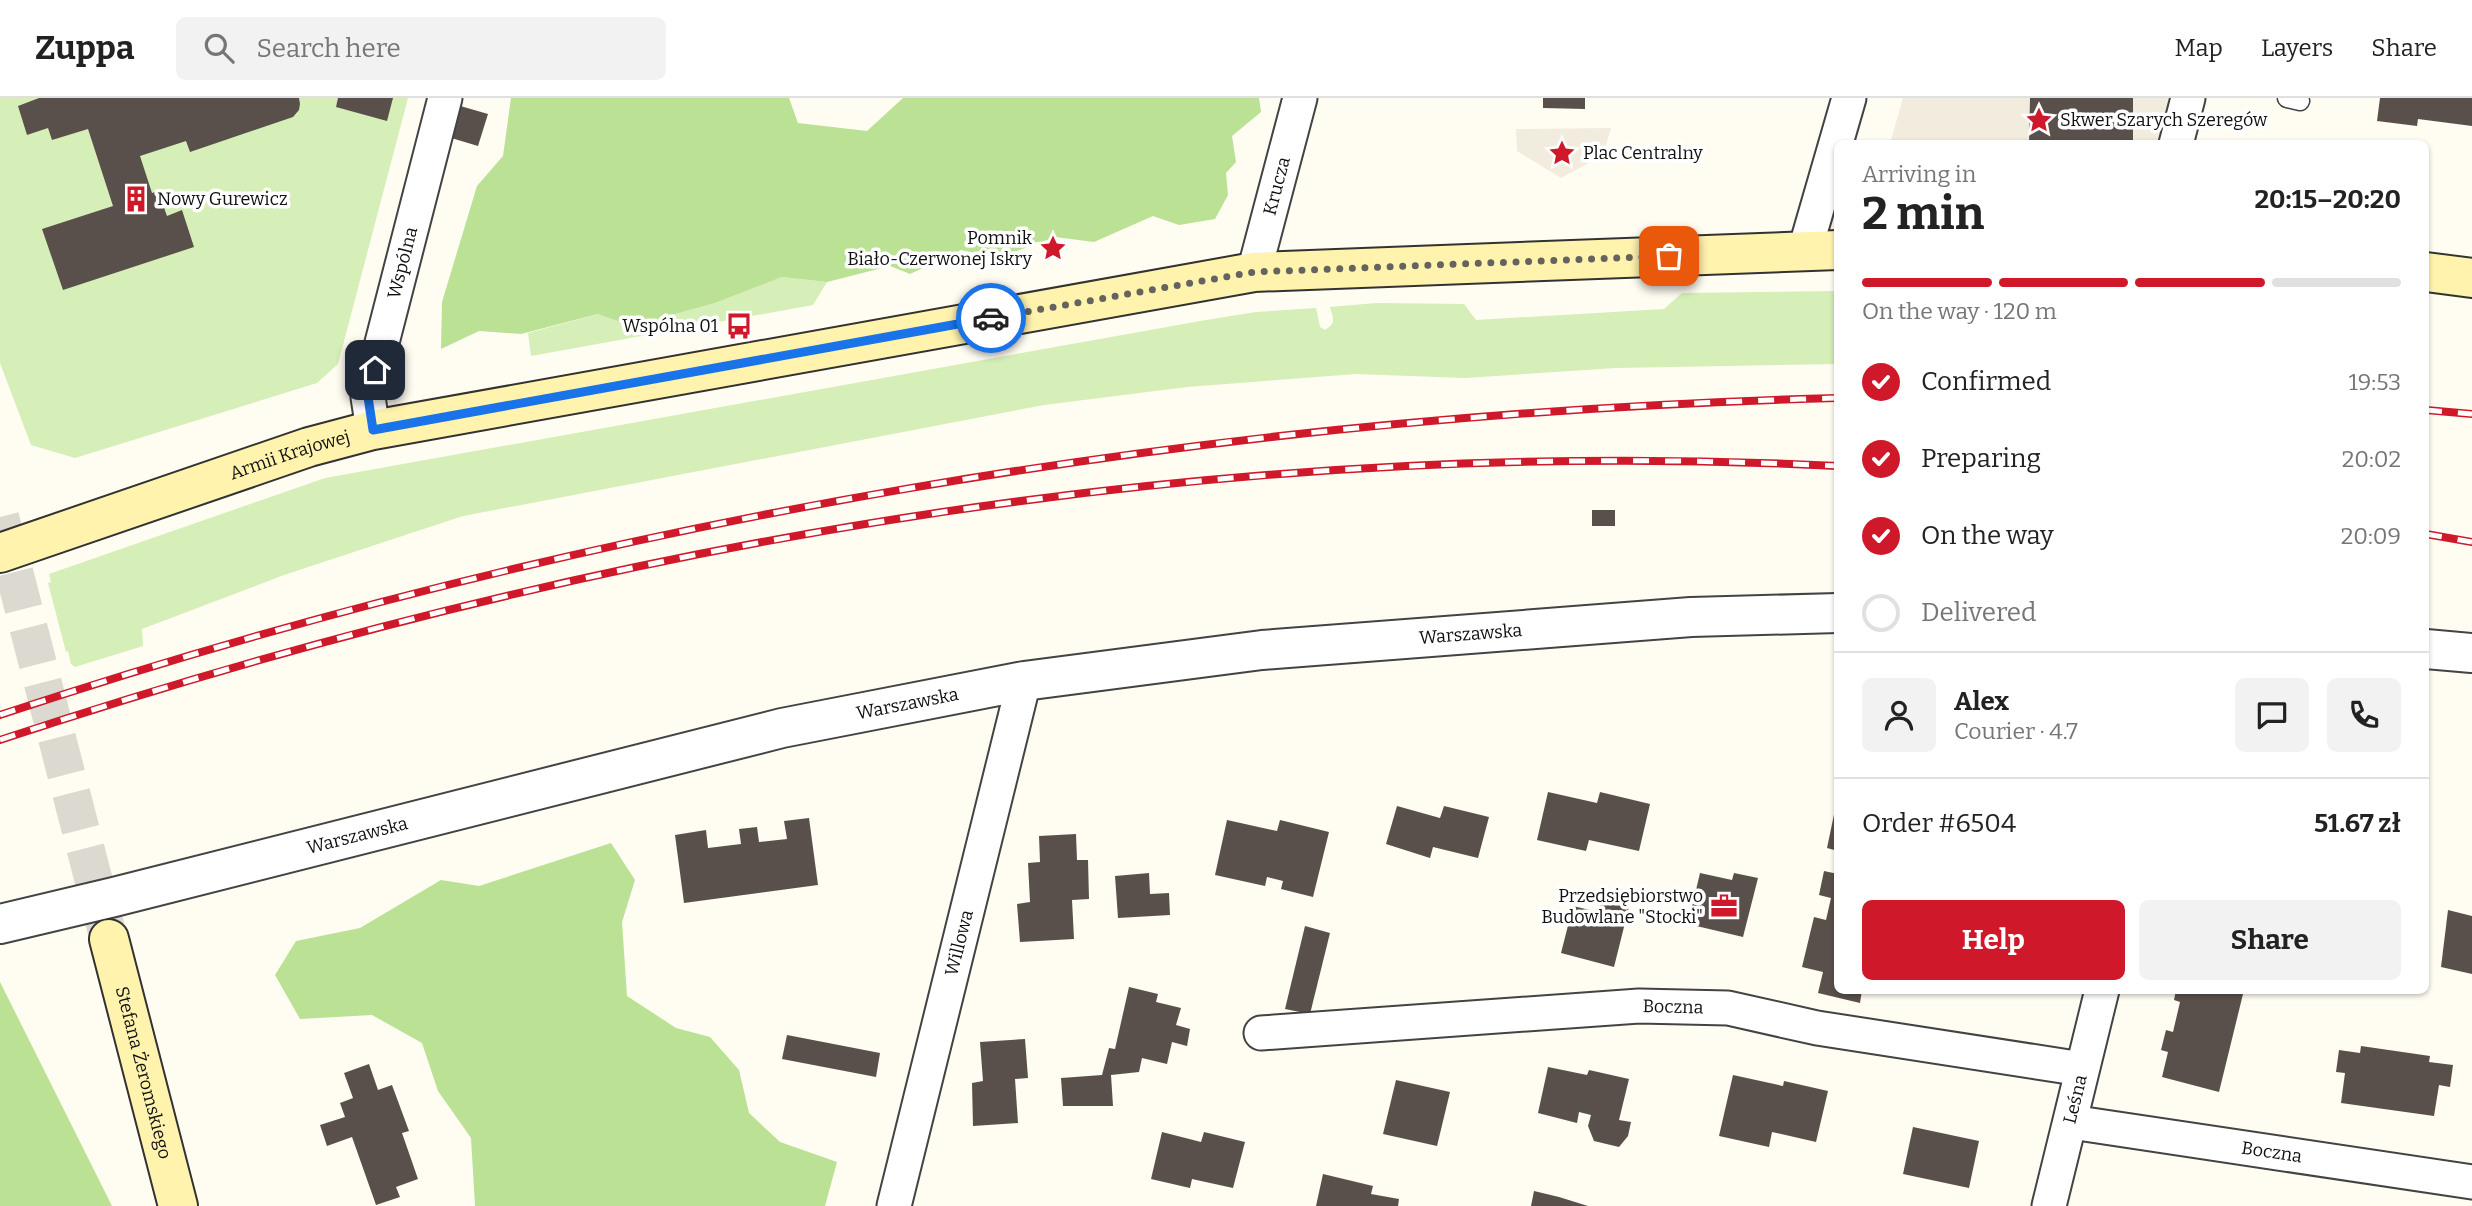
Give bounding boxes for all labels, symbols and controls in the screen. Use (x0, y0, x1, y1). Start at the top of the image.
search box (176, 17, 666, 80)
text: Zuppa (35, 28, 134, 68)
icon: search (200, 29, 238, 67)
text: Search here (256, 33, 401, 64)
text: Map (2175, 34, 2223, 62)
text: Layers (2261, 34, 2333, 62)
text: Share (2371, 34, 2437, 62)
place icon: Skwer Szarych Szeregów (2024, 105, 2054, 135)
place label: Skwer Szarych Szeregów (2060, 109, 2268, 131)
place icon: Plac Centralny (1547, 138, 1577, 168)
place label: Plac Centralny (1583, 142, 1703, 164)
street label: Krucza (1259, 154, 1295, 217)
text: Arriving in (1862, 160, 1976, 188)
building icon: Nowy Gurewicz (121, 184, 151, 214)
text: 20:15–20:20 (2254, 184, 2401, 215)
text: 2 min (1862, 186, 1984, 241)
place label: Nowy Gurewicz (157, 188, 288, 210)
street label: Wspólna (383, 224, 422, 301)
pin (1639, 226, 1699, 286)
place label: Pomnik Biało-Czerwonej Iskry (847, 227, 1033, 270)
place icon: Pomnik Biało-Czerwonej Iskry (1038, 233, 1068, 263)
icon: bag (1650, 237, 1688, 275)
courier (956, 283, 1026, 353)
text: On the way · 120 m (1862, 297, 2057, 325)
icon: car (972, 299, 1010, 337)
bus stop icon: Wspólna 01 (724, 311, 754, 341)
place label: Wspólna 01 (622, 315, 719, 337)
pin (345, 340, 405, 400)
icon: home (356, 351, 394, 389)
icon: check (1862, 363, 1900, 401)
text: Confirmed (1921, 366, 2051, 397)
text: 19:53 (2348, 368, 2401, 396)
street label: Armii Krajowej (227, 426, 352, 484)
icon: check (1862, 440, 1900, 478)
text: Preparing (1921, 443, 2041, 474)
text: 20:02 (2342, 445, 2401, 473)
icon: check (1862, 517, 1900, 555)
text: On the way (1921, 520, 2054, 551)
text: 20:09 (2341, 522, 2401, 550)
text: Delivered (1921, 597, 2036, 628)
street label: Warszawska (1418, 619, 1523, 649)
button: person (1862, 678, 1936, 752)
button: chat (2235, 678, 2309, 752)
button: phone (2327, 678, 2401, 752)
street label: Warszawska (855, 683, 960, 724)
text: Alex (1954, 686, 2009, 717)
text: Courier · 4.7 (1954, 717, 2078, 745)
text: Order #6504 (1862, 808, 2016, 839)
text: 51.67 zł (2314, 808, 2401, 839)
street label: Warszawska (304, 812, 410, 859)
place label: Przedsiębiorstwo Budowlane "Stocki" (1541, 885, 1703, 928)
office icon: Przedsiębiorstwo Budowlane "Stocki" (1709, 891, 1739, 921)
button: Help (1862, 900, 2125, 980)
button: Share (2139, 900, 2401, 980)
street label: Willowa (940, 908, 978, 978)
street label: Stefana Żeromskiego (111, 984, 176, 1161)
street label: Boczna (1642, 995, 1704, 1018)
street label: Leśna (2059, 1072, 2092, 1126)
street label: Boczna (2240, 1137, 2304, 1167)

